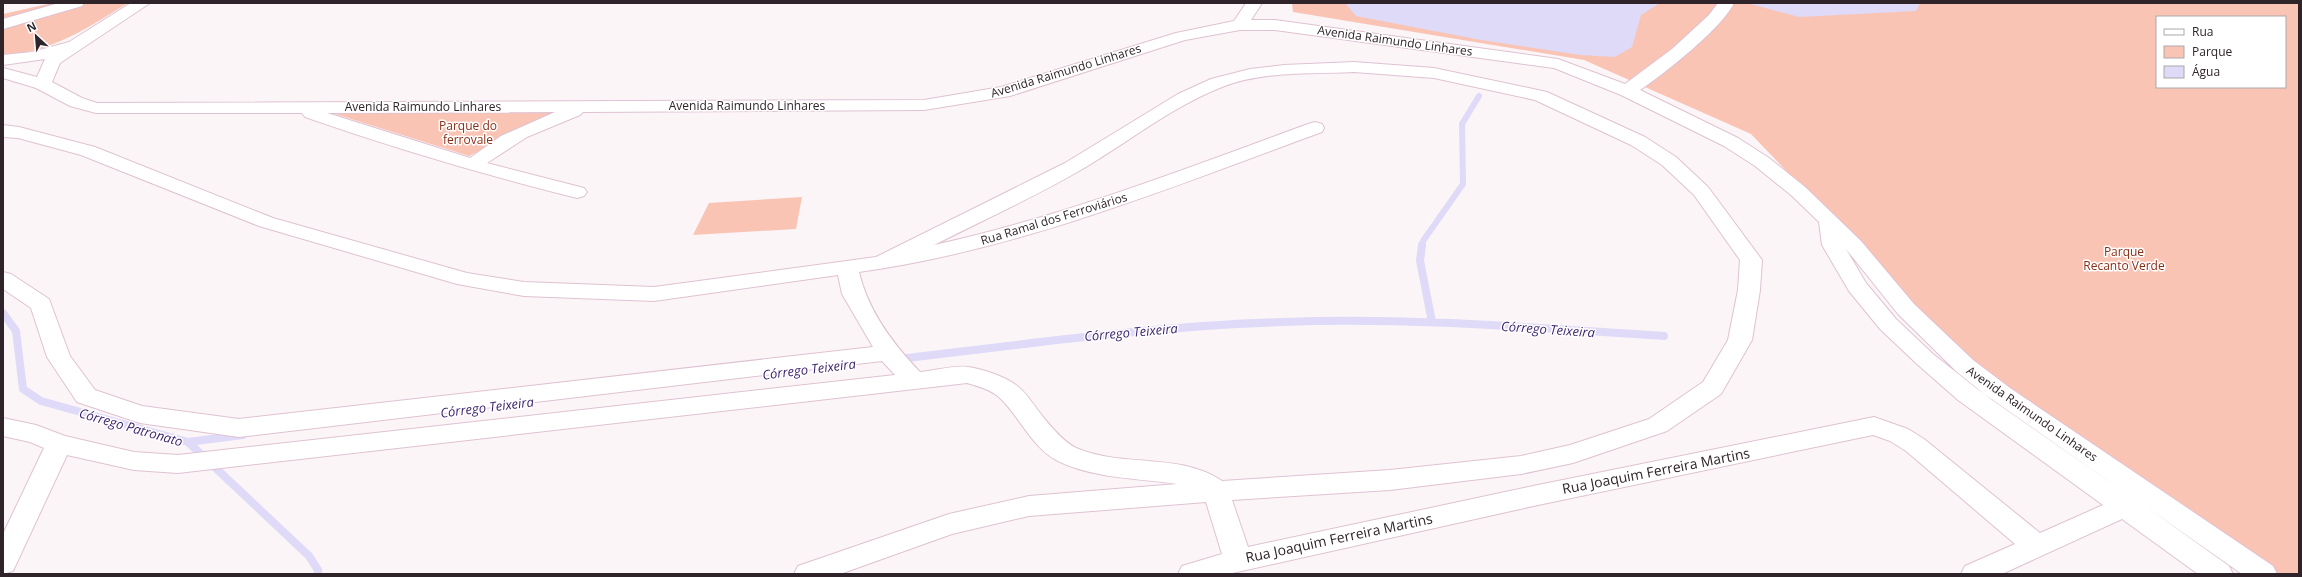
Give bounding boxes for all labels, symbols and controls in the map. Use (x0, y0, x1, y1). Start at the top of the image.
north arrow (16, 16, 56, 56)
legend (2156, 16, 2286, 88)
text: N (24, 18, 39, 35)
street label: Avenida Raimundo Linhares (1316, 21, 1474, 60)
text: Rua (2192, 23, 2213, 40)
street label: Avenida Raimundo Linhares (989, 39, 1143, 102)
text: Parque (2192, 43, 2232, 60)
text: Água (2192, 63, 2220, 80)
street label: Avenida Raimundo Linhares (669, 97, 826, 114)
street label: Avenida Raimundo Linhares (345, 98, 502, 115)
park label: Parque do ferrovale (439, 117, 497, 148)
street label: Rua Ramal dos Ferroviários (978, 188, 1130, 249)
park label: Parque Recanto Verde (2083, 243, 2165, 274)
water label: Córrego Teixeira (1501, 317, 1596, 341)
water label: Córrego Teixeira (1083, 319, 1179, 345)
water label: Córrego Teixeira (761, 354, 857, 384)
street label: Avenida Raimundo Linhares (1963, 362, 2101, 466)
water label: Córrego Teixeira (439, 392, 535, 422)
water label: Córrego Patronato (77, 404, 185, 450)
street label: Rua Joaquim Ferreira Martins (1560, 443, 1752, 498)
street label: Rua Joaquim Ferreira Martins (1244, 508, 1435, 567)

